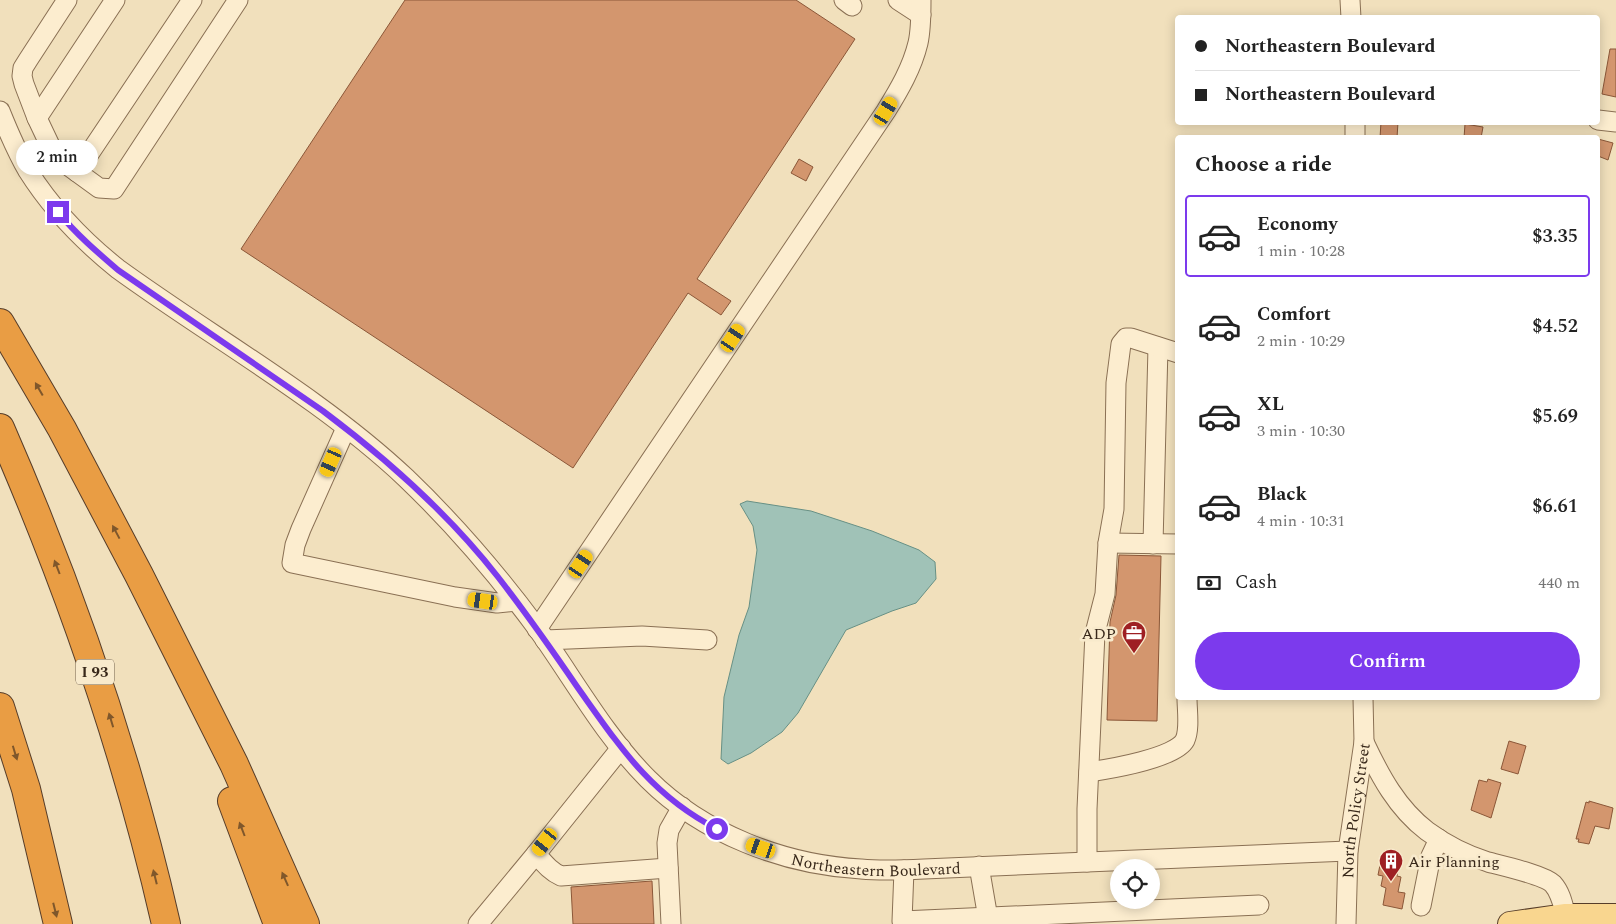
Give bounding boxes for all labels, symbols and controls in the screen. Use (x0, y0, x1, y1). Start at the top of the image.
text: Northeastern Boulevard (1225, 32, 1436, 61)
text: Northeastern Boulevard (1225, 80, 1436, 109)
car (871, 94, 900, 128)
callout: 2 min (17, 140, 99, 174)
text: 2 min (36, 145, 78, 169)
text: Choose a ride (1195, 148, 1332, 181)
route end (47, 201, 69, 223)
text: Economy (1257, 210, 1338, 239)
icon: car (1197, 214, 1242, 259)
text: $3.35 (1532, 222, 1578, 251)
text: 1 min · 10:28 (1257, 239, 1345, 263)
text: Comfort (1257, 300, 1331, 329)
icon: car (1197, 304, 1242, 349)
text: $4.52 (1532, 312, 1578, 341)
car (718, 321, 747, 355)
text: 2 min · 10:29 (1257, 329, 1345, 353)
one-way arrow (34, 383, 43, 396)
text: XL (1257, 390, 1284, 419)
icon: car (1197, 394, 1242, 439)
text: $5.69 (1532, 402, 1578, 431)
text: 3 min · 10:30 (1257, 419, 1345, 443)
car (318, 445, 343, 479)
text: Black (1257, 480, 1307, 509)
icon: car (1197, 484, 1242, 529)
text: $6.61 (1532, 492, 1578, 521)
text: 4 min · 10:31 (1257, 509, 1345, 533)
one-way arrow (112, 525, 120, 539)
car (566, 547, 595, 581)
one-way arrow (53, 559, 61, 574)
text: Cash (1235, 568, 1277, 597)
icon: cash (1195, 569, 1223, 597)
text: 440 m (1538, 571, 1580, 595)
car (467, 591, 498, 611)
office icon: ADP (1121, 620, 1147, 654)
place label: ADP (1081, 622, 1116, 646)
button: Confirm (1195, 632, 1580, 690)
road number: I 93 (76, 660, 114, 684)
one-way arrow (106, 713, 114, 728)
street label: North Policy Street (1336, 741, 1377, 879)
one-way arrow (11, 746, 19, 761)
route start (706, 818, 728, 840)
one-way arrow (238, 821, 246, 836)
car (529, 826, 560, 858)
car (744, 836, 777, 860)
street label: Northeastern Boulevard (789, 848, 961, 883)
building icon: Air Planning (1378, 848, 1404, 882)
place label: Air Planning (1408, 850, 1500, 874)
map controls (1110, 859, 1160, 909)
button: locate (1110, 859, 1160, 909)
one-way arrow (150, 869, 158, 884)
one-way arrow (281, 872, 289, 886)
one-way arrow (51, 903, 59, 918)

